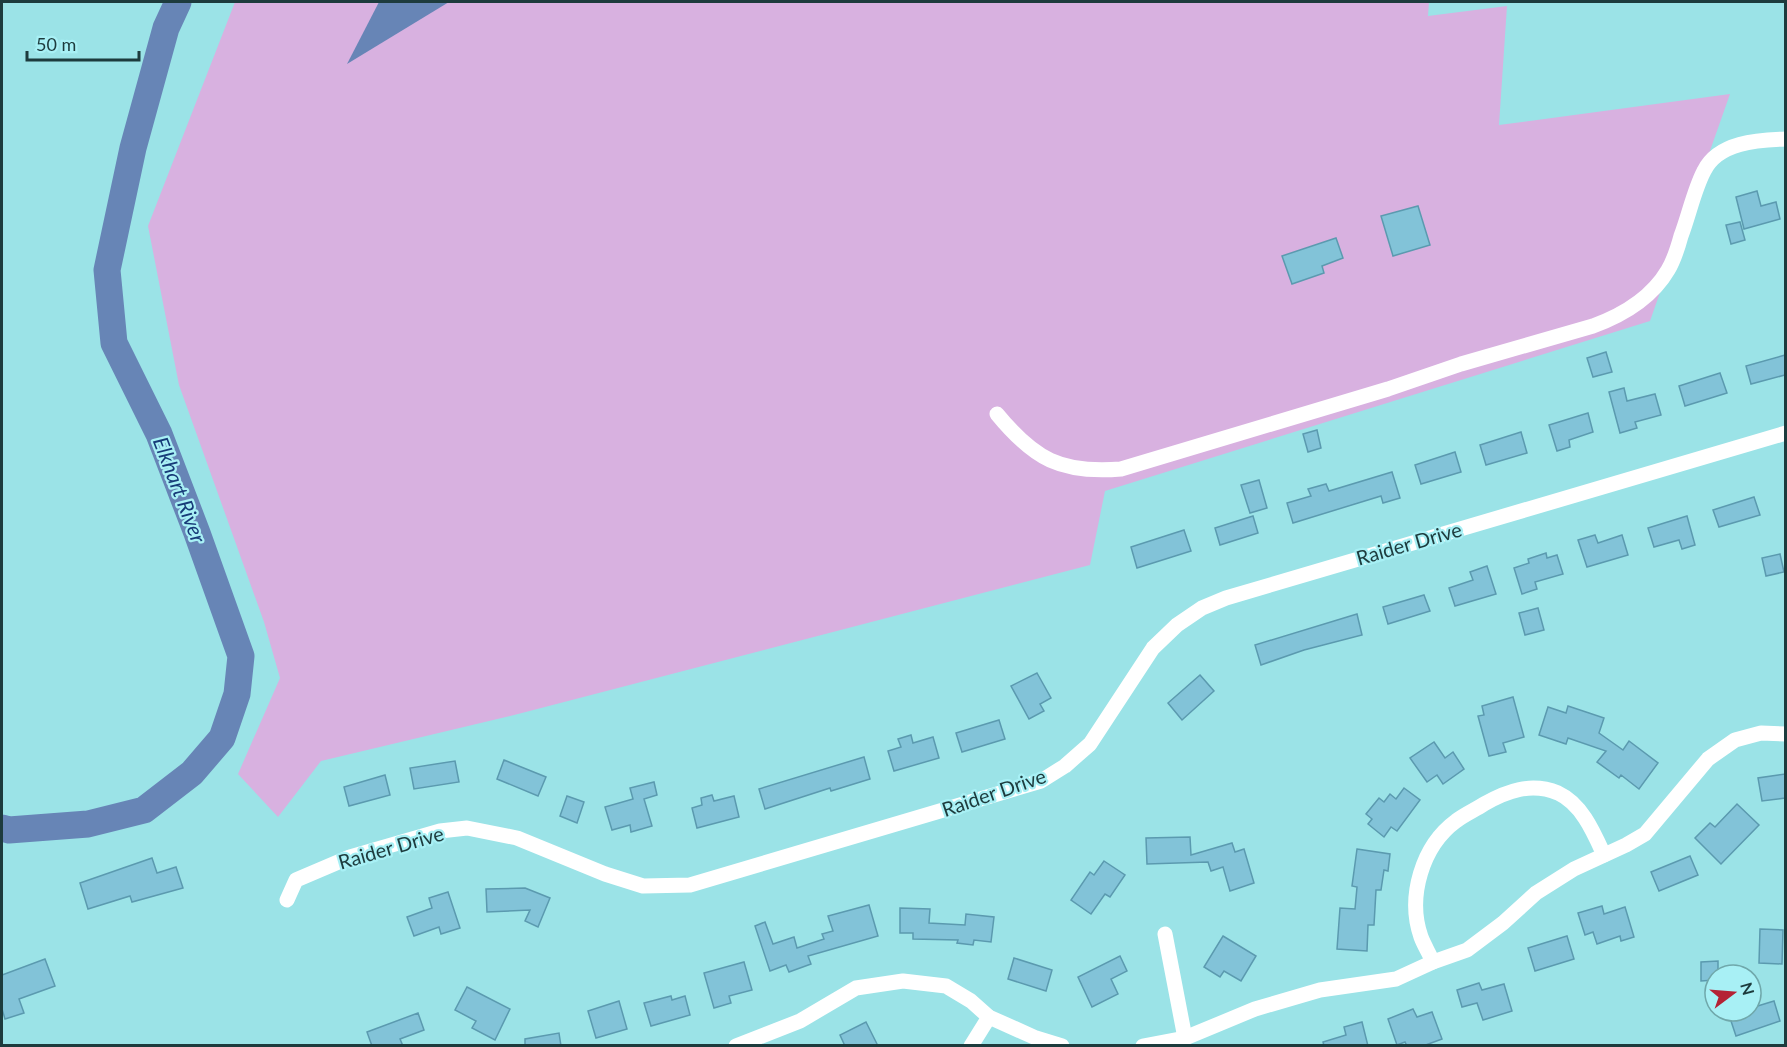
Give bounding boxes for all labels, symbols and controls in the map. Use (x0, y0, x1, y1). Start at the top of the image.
scale bar (27, 24, 140, 62)
text: 50 m (36, 33, 76, 55)
water label: Elkhart River (149, 433, 212, 547)
street label: Raider Drive (1353, 517, 1464, 570)
street label: Raider Drive (938, 763, 1049, 821)
street label: Raider Drive (335, 821, 446, 874)
north arrow (1703, 963, 1763, 1023)
text: N (1737, 980, 1759, 997)

